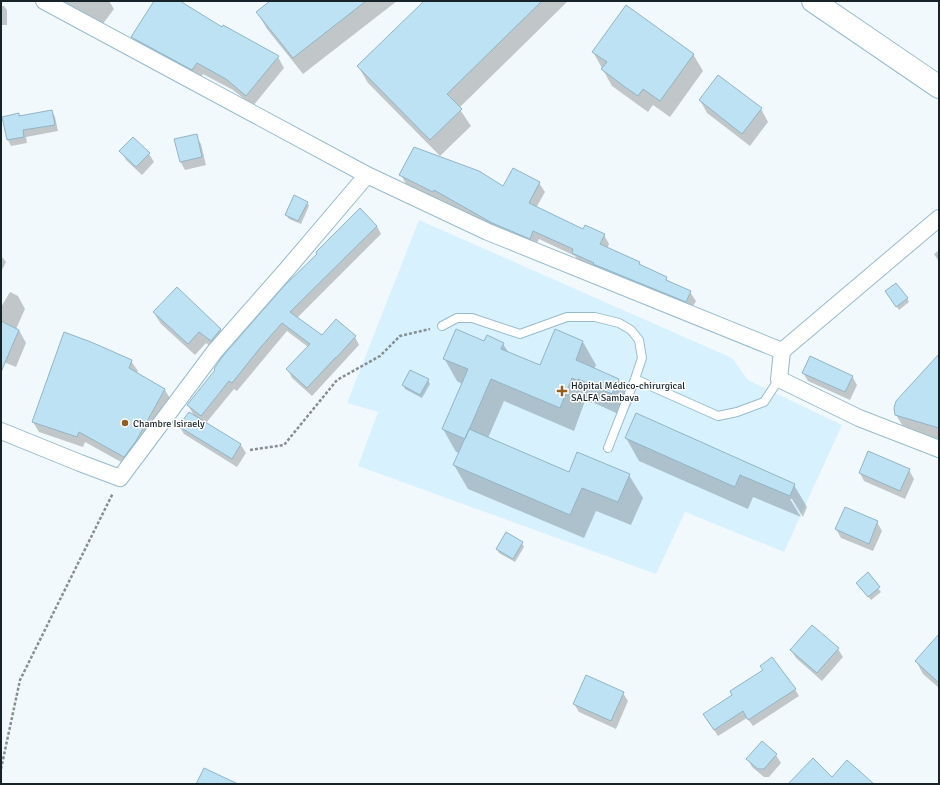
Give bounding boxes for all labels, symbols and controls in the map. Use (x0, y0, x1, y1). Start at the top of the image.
place label: Hôpital Médico-chirurgical SALFA Sambava (571, 380, 685, 404)
marker: Hôpital Médico-chirurgical SALFA Sambava (556, 385, 568, 397)
marker: Chambre Isiraely (120, 418, 130, 428)
place label: Chambre Isiraely (133, 418, 205, 430)

